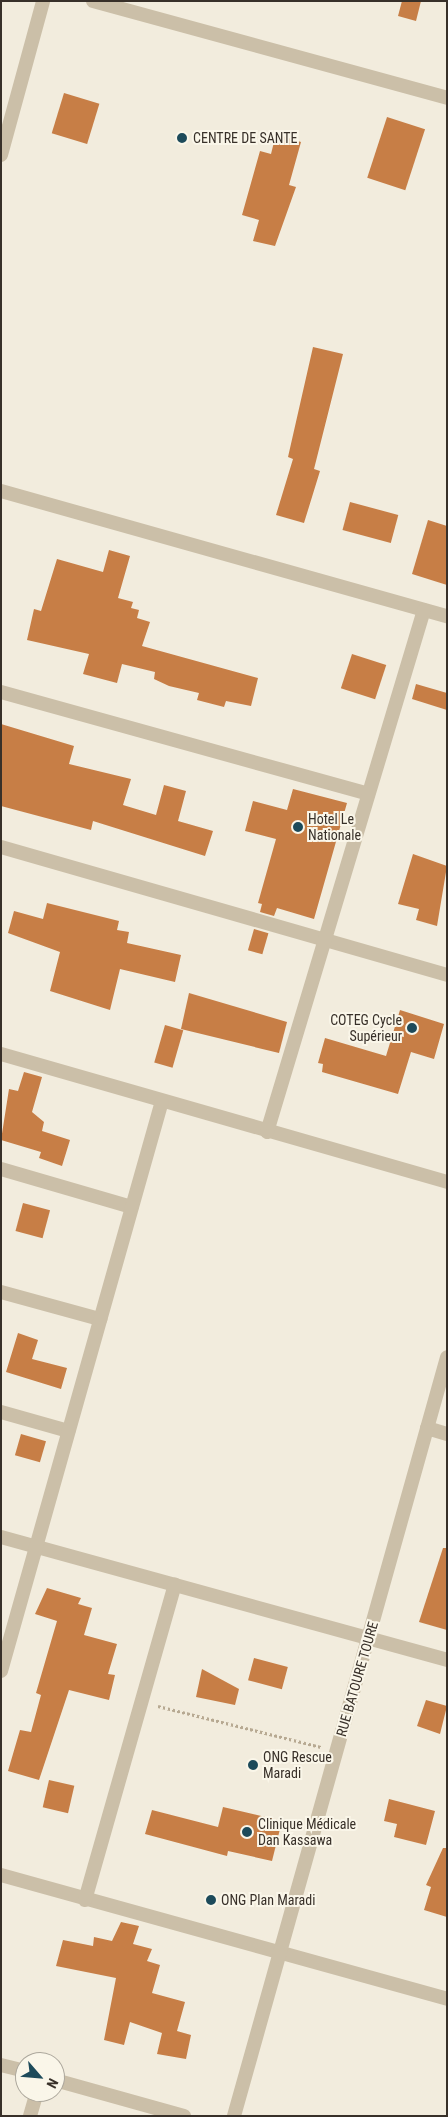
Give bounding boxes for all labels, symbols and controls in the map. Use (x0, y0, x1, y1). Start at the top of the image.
place label: CENTRE DE SANTE (193, 130, 297, 146)
marker: CENTRE DE SANTE (175, 131, 189, 145)
place label: Hotel Le Nationale (308, 811, 361, 844)
marker: Hotel Le Nationale (292, 821, 304, 833)
place label: COTEG Cycle Supérieur (330, 1012, 402, 1044)
marker: COTEG Cycle Supérieur (406, 1022, 418, 1034)
street label: RUE BATOURE TOURE (333, 1619, 381, 1739)
place label: ONG Rescue Maradi (263, 1749, 332, 1781)
marker: ONG Rescue Maradi (247, 1759, 259, 1771)
place label: Clinique Médicale Dan Kassawa (258, 1816, 356, 1848)
marker: Clinique Médicale Dan Kassawa (240, 1825, 254, 1839)
place label: ONG Plan Maradi (221, 1892, 315, 1908)
marker: ONG Plan Maradi (205, 1894, 217, 1906)
north arrow (15, 2052, 65, 2102)
text: N (43, 2076, 62, 2091)

